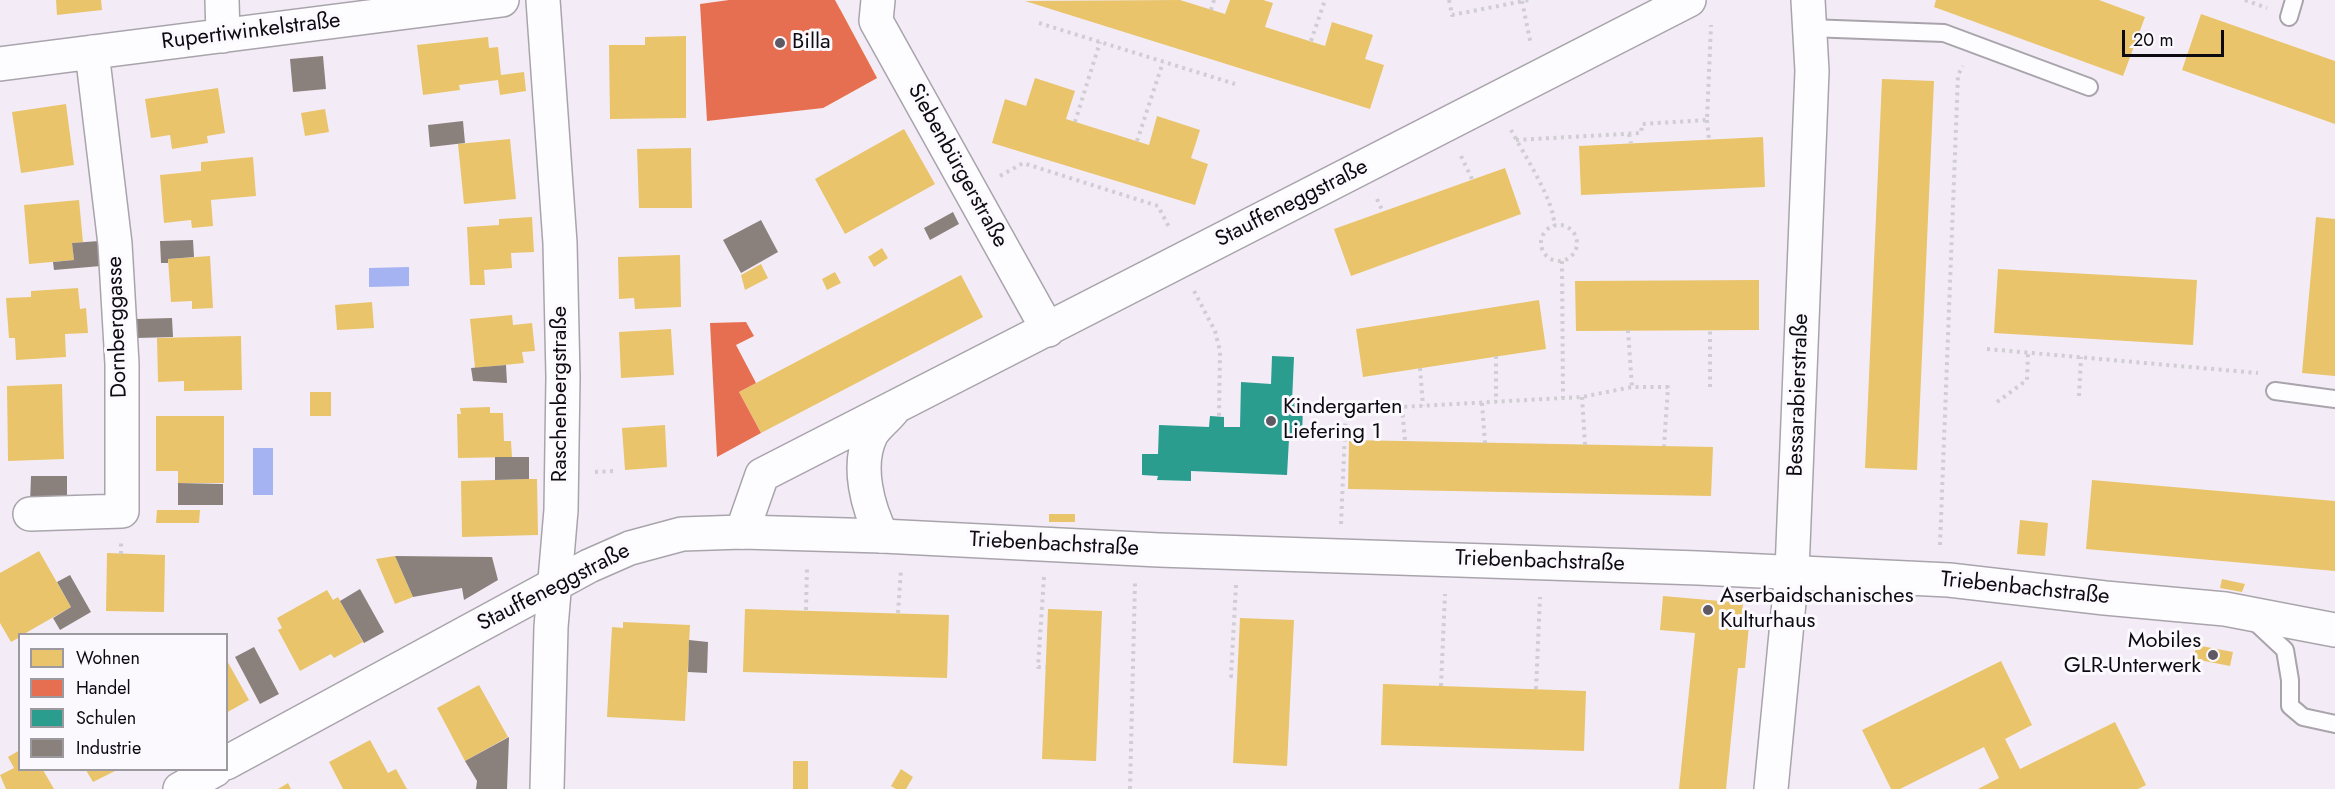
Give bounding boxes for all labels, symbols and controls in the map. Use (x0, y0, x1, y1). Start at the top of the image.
street label: Rupertiwinkelstraße (160, 8, 342, 56)
scale bar (2125, 18, 2227, 56)
text: 20 m (2133, 27, 2173, 53)
place label: Billa (792, 30, 831, 56)
marker: Billa (773, 36, 787, 50)
street label: Siebenbürgerstraße (901, 79, 1013, 253)
street label: Stauffeneggstraße (1211, 154, 1373, 254)
street label: Dornberggasse (102, 256, 134, 398)
street label: Raschenbergstraße (548, 306, 574, 482)
street label: Bessarabierstraße (1783, 313, 1815, 477)
place label: Kindergarten Liefering 1 (1283, 395, 1403, 446)
marker: Kindergarten Liefering 1 (1264, 414, 1278, 428)
street label: Triebenbachstraße (969, 527, 1139, 563)
street label: Stauffeneggstraße (473, 538, 635, 638)
street label: Triebenbachstraße (1455, 546, 1625, 578)
street label: Triebenbachstraße (1939, 567, 2111, 611)
place label: Aserbaidschanisches Kulturhaus (1720, 584, 1914, 636)
marker: Aserbaidschanisches Kulturhaus (1701, 603, 1715, 617)
place label: Mobiles GLR-Unterwerk (2064, 629, 2201, 680)
legend (18, 633, 228, 771)
text: Wohnen (76, 645, 140, 671)
marker: Mobiles GLR-Unterwerk (2206, 648, 2220, 662)
text: Handel (76, 675, 131, 701)
text: Schulen (76, 705, 136, 731)
text: Industrie (76, 735, 141, 761)

